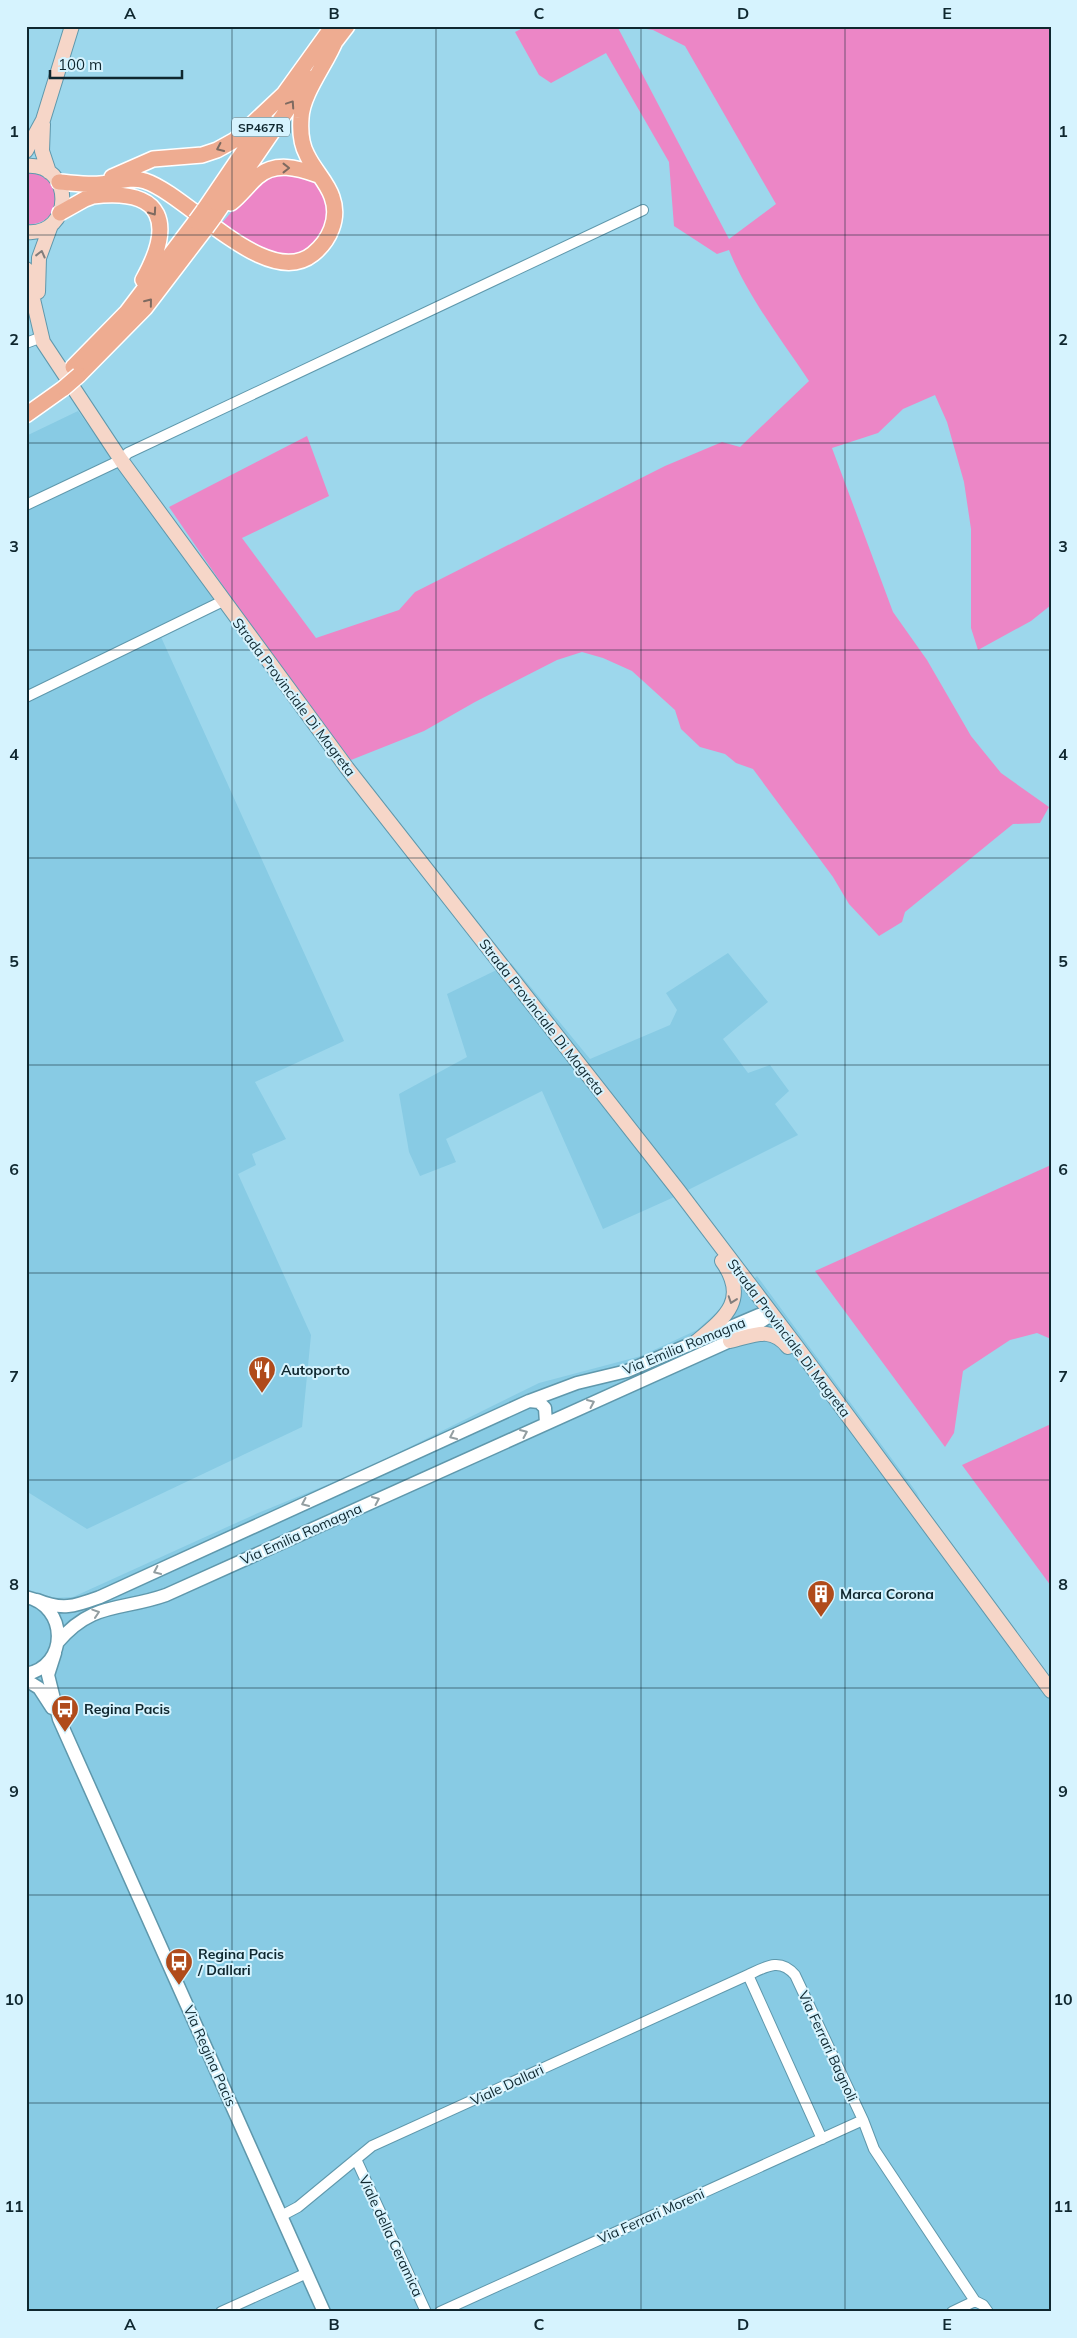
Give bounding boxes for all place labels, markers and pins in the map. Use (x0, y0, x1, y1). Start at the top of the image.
restaurant icon: Autoporto (247, 1355, 277, 1394)
place label: Autoporto (281, 1361, 350, 1379)
building icon: Marca Corona (806, 1579, 836, 1618)
place label: Marca Corona (840, 1585, 934, 1603)
bus stop icon: Regina Pacis (50, 1694, 80, 1733)
place label: Regina Pacis (84, 1700, 170, 1718)
place label: Regina Pacis / Dallari (197, 1945, 284, 1979)
bus stop icon: Regina Pacis / Dallari (164, 1947, 194, 1986)

